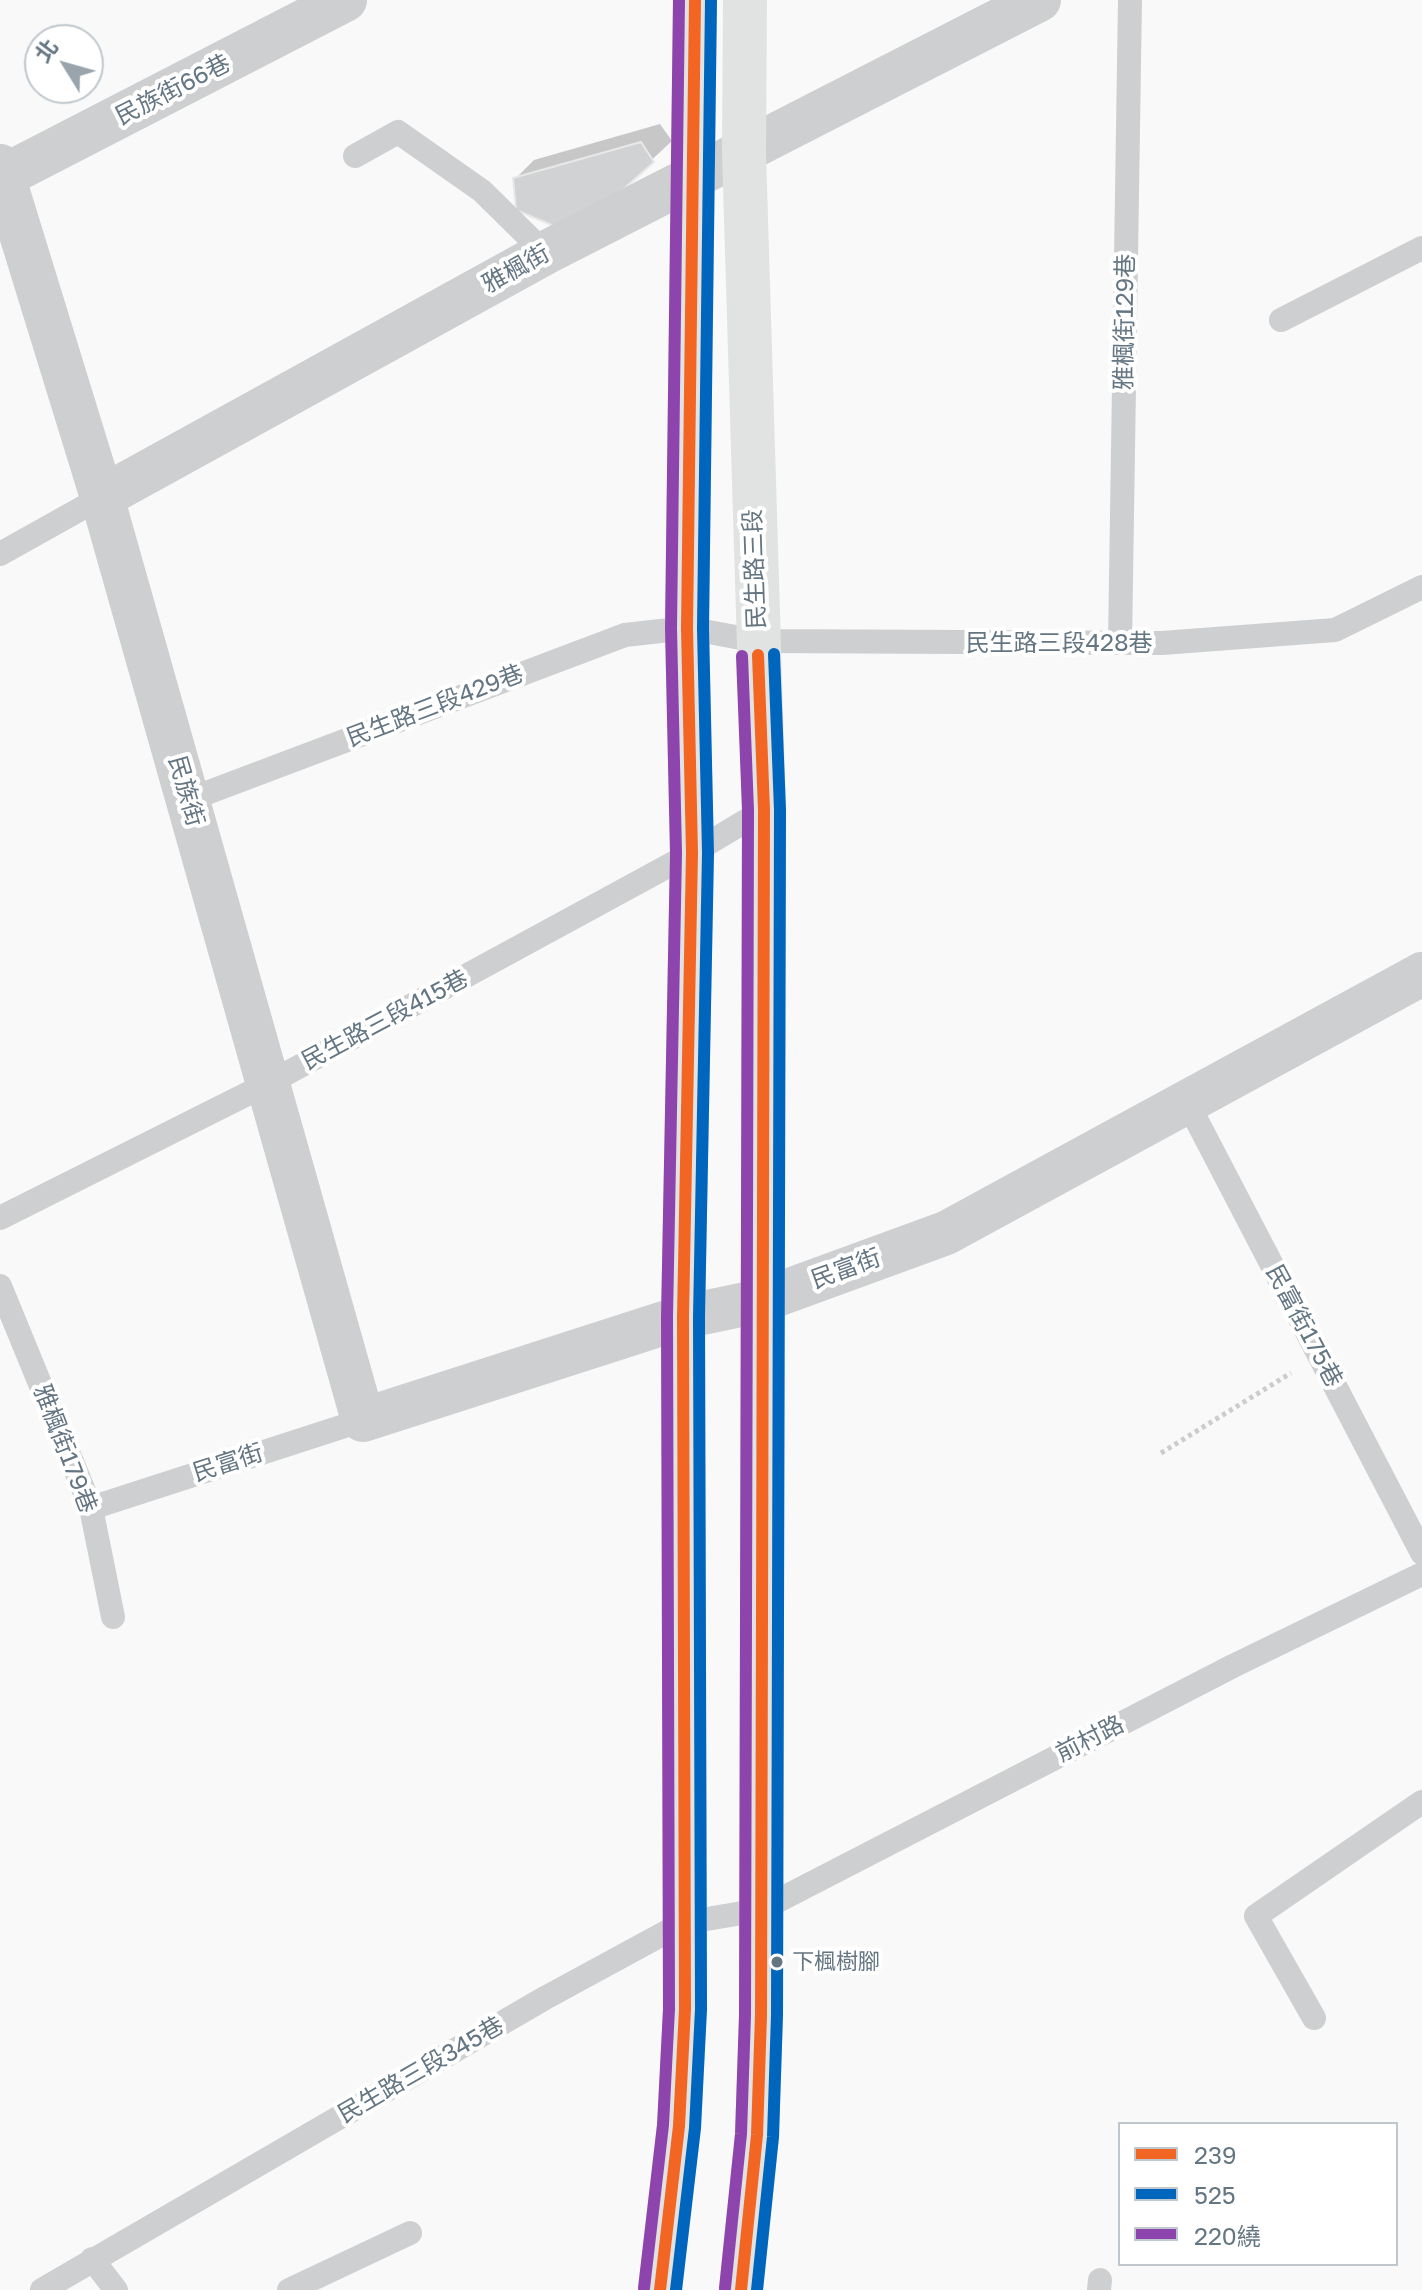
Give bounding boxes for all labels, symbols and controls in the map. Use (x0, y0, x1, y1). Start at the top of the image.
north arrow (24, 24, 104, 104)
text: 北 (29, 34, 63, 67)
street label: 民族街66巷 (111, 49, 235, 131)
street label: 雅楓街 (478, 239, 554, 299)
street label: 雅楓街129巷 (1109, 254, 1141, 390)
street label: 民生路三段 (739, 509, 771, 629)
street label: 民生路三段428巷 (965, 629, 1153, 657)
street label: 民生路三段429巷 (343, 659, 527, 753)
street label: 民族街 (162, 752, 210, 830)
street label: 民生路三段415巷 (297, 964, 473, 1076)
street label: 民富街 (807, 1243, 885, 1295)
street label: 民富街175巷 (1260, 1260, 1348, 1392)
street label: 雅楓街179巷 (27, 1381, 103, 1517)
street label: 民富街 (189, 1438, 267, 1488)
street label: 前村路 (1051, 1710, 1129, 1768)
place label: 下楓樹腳 (792, 1949, 880, 1975)
marker: 下楓樹腳 (769, 1954, 785, 1970)
street label: 民生路三段345巷 (333, 2011, 509, 2129)
legend (1118, 2122, 1398, 2266)
text: 239 (1194, 2140, 1236, 2169)
text: 525 (1194, 2180, 1236, 2209)
text: 220繞 (1194, 2221, 1261, 2250)

